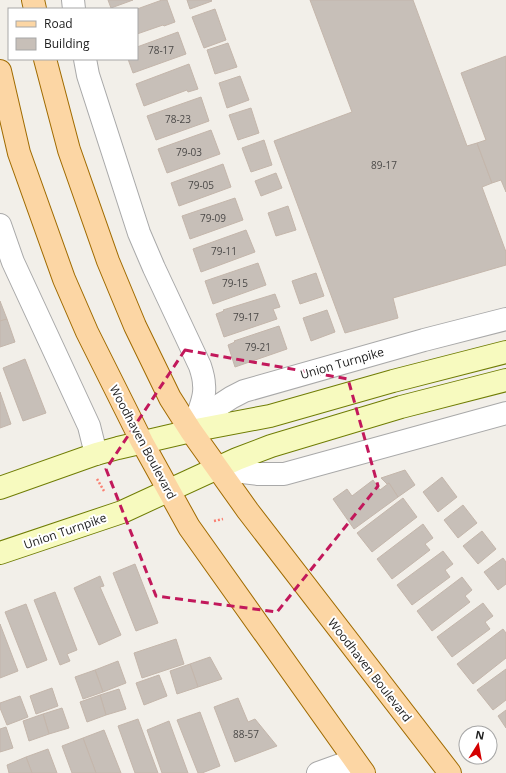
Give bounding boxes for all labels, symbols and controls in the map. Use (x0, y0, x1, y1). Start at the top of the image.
legend (8, 8, 138, 60)
text: Road (44, 15, 73, 32)
text: Building (44, 35, 90, 52)
house number: 78-17 (148, 43, 174, 57)
house number: 78-23 (165, 112, 191, 126)
house number: 79-03 (176, 145, 202, 159)
house number: 89-17 (371, 158, 397, 172)
house number: 79-05 (188, 178, 214, 192)
house number: 79-09 (200, 211, 226, 225)
house number: 79-11 (211, 244, 237, 258)
house number: 79-15 (222, 276, 248, 290)
house number: 79-17 (233, 310, 259, 324)
house number: 79-21 (245, 340, 271, 354)
street label: Union Turnpike (298, 343, 386, 383)
street label: Woodhaven Boulevard (106, 382, 180, 502)
street label: Union Turnpike (21, 509, 109, 553)
street label: Woodhaven Boulevard (324, 615, 416, 725)
north arrow (458, 725, 498, 765)
text: N (474, 726, 486, 743)
house number: 88-57 (233, 727, 259, 741)

